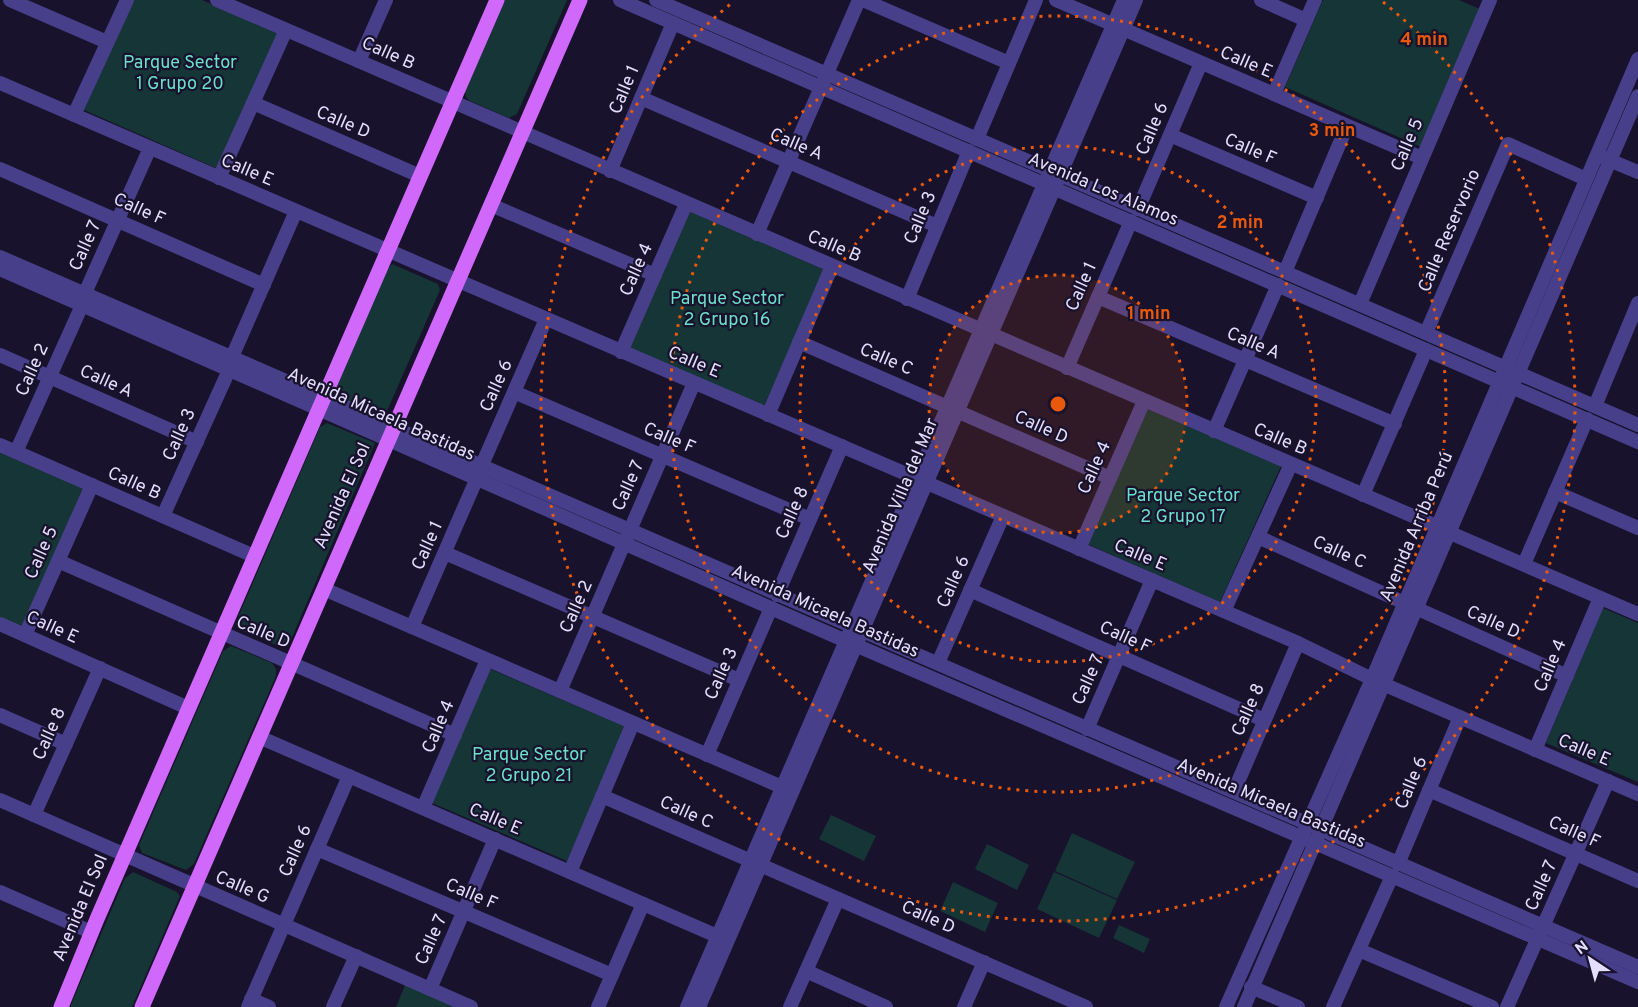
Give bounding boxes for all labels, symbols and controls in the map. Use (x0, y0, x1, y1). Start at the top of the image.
text: 4 min (1400, 29, 1448, 52)
street label: Calle B (358, 32, 418, 76)
street label: Calle E (1216, 42, 1276, 84)
park label: Parque Sector 1 Grupo 20 (123, 52, 237, 96)
street label: Calle 1 (604, 62, 646, 118)
street label: Calle 6 (1132, 99, 1174, 159)
street label: Calle D (312, 101, 374, 145)
street label: Calle 5 (1387, 115, 1429, 175)
text: 3 min (1309, 120, 1355, 143)
street label: Calle A (766, 123, 826, 167)
street label: Calle F (1220, 129, 1280, 171)
street label: Avenida Los Alamos (1024, 148, 1182, 232)
street label: Calle E (217, 150, 277, 192)
street label: Calle Reservorio (1414, 166, 1486, 296)
street label: Calle F (109, 188, 169, 232)
street label: Calle 3 (900, 188, 942, 248)
text: 2 min (1216, 212, 1264, 235)
street label: Calle 7 (65, 217, 107, 275)
street label: Calle B (804, 225, 864, 269)
street label: Calle 4 (615, 240, 659, 300)
street label: Calle 1 (1061, 259, 1103, 315)
park label: Parque Sector 2 Grupo 16 (670, 288, 784, 332)
text: 1 min (1127, 303, 1171, 326)
street label: Calle A (1223, 322, 1283, 366)
street label: Calle C (856, 338, 916, 382)
street label: Calle 2 (11, 340, 55, 400)
street label: Calle E (664, 342, 724, 384)
street label: Calle 6 (475, 356, 519, 416)
street label: Calle A (76, 360, 136, 404)
street label: Avenida Micaela Bastidas (283, 363, 479, 467)
centre of rings (1048, 394, 1068, 414)
street label: Calle 3 (158, 405, 202, 465)
street label: Calle D (1010, 406, 1072, 450)
street label: Avenida Villa del Mar (858, 415, 944, 577)
street label: Calle F (639, 418, 699, 460)
street label: Calle B (1250, 418, 1310, 462)
street label: Calle 4 (1073, 438, 1117, 498)
street label: Avenida El Sol (309, 439, 377, 553)
street label: Avenida Arriba Perú (1375, 448, 1459, 606)
street label: Calle 7 (608, 457, 650, 515)
street label: Calle B (104, 462, 164, 506)
street label: Calle 8 (771, 483, 815, 543)
park label: Parque Sector 2 Grupo 17 (1126, 485, 1240, 529)
street label: Calle 1 (407, 518, 449, 574)
street label: Calle 5 (20, 523, 64, 583)
street label: Calle C (1309, 531, 1369, 575)
street label: Calle E (1110, 535, 1170, 577)
street label: Calle 6 (932, 552, 976, 612)
street label: Avenida Micaela Bastidas (727, 560, 923, 664)
street label: Calle 2 (555, 577, 599, 637)
street label: Calle D (1462, 601, 1524, 645)
street label: Calle E (22, 606, 82, 650)
street label: Calle D (232, 611, 294, 655)
street label: Calle F (1095, 616, 1155, 660)
street label: Calle 4 (1530, 636, 1572, 696)
street label: Calle 3 (700, 644, 744, 704)
street label: Calle 7 (1068, 651, 1110, 709)
street label: Calle 8 (1227, 680, 1271, 740)
street label: Calle 4 (418, 697, 460, 757)
street label: Calle 8 (28, 704, 72, 764)
street label: Calle E (1554, 730, 1614, 772)
park label: Parque Sector 2 Grupo 21 (472, 744, 586, 788)
street label: Calle 6 (1391, 753, 1433, 813)
street label: Avenida Micaela Bastidas (1173, 754, 1369, 854)
street label: Calle C (656, 791, 716, 835)
street label: Calle E (465, 799, 525, 841)
street label: Calle F (1544, 811, 1604, 855)
street label: Calle 6 (274, 821, 318, 881)
street label: Avenida El Sol (48, 851, 114, 965)
street label: Calle 7 (1521, 857, 1563, 915)
street label: Calle G (211, 866, 273, 910)
street label: Calle F (441, 874, 501, 916)
street label: Calle D (897, 896, 959, 940)
street label: Calle 7 (411, 911, 453, 969)
north arrow (1560, 929, 1620, 989)
text: N (1572, 937, 1593, 960)

